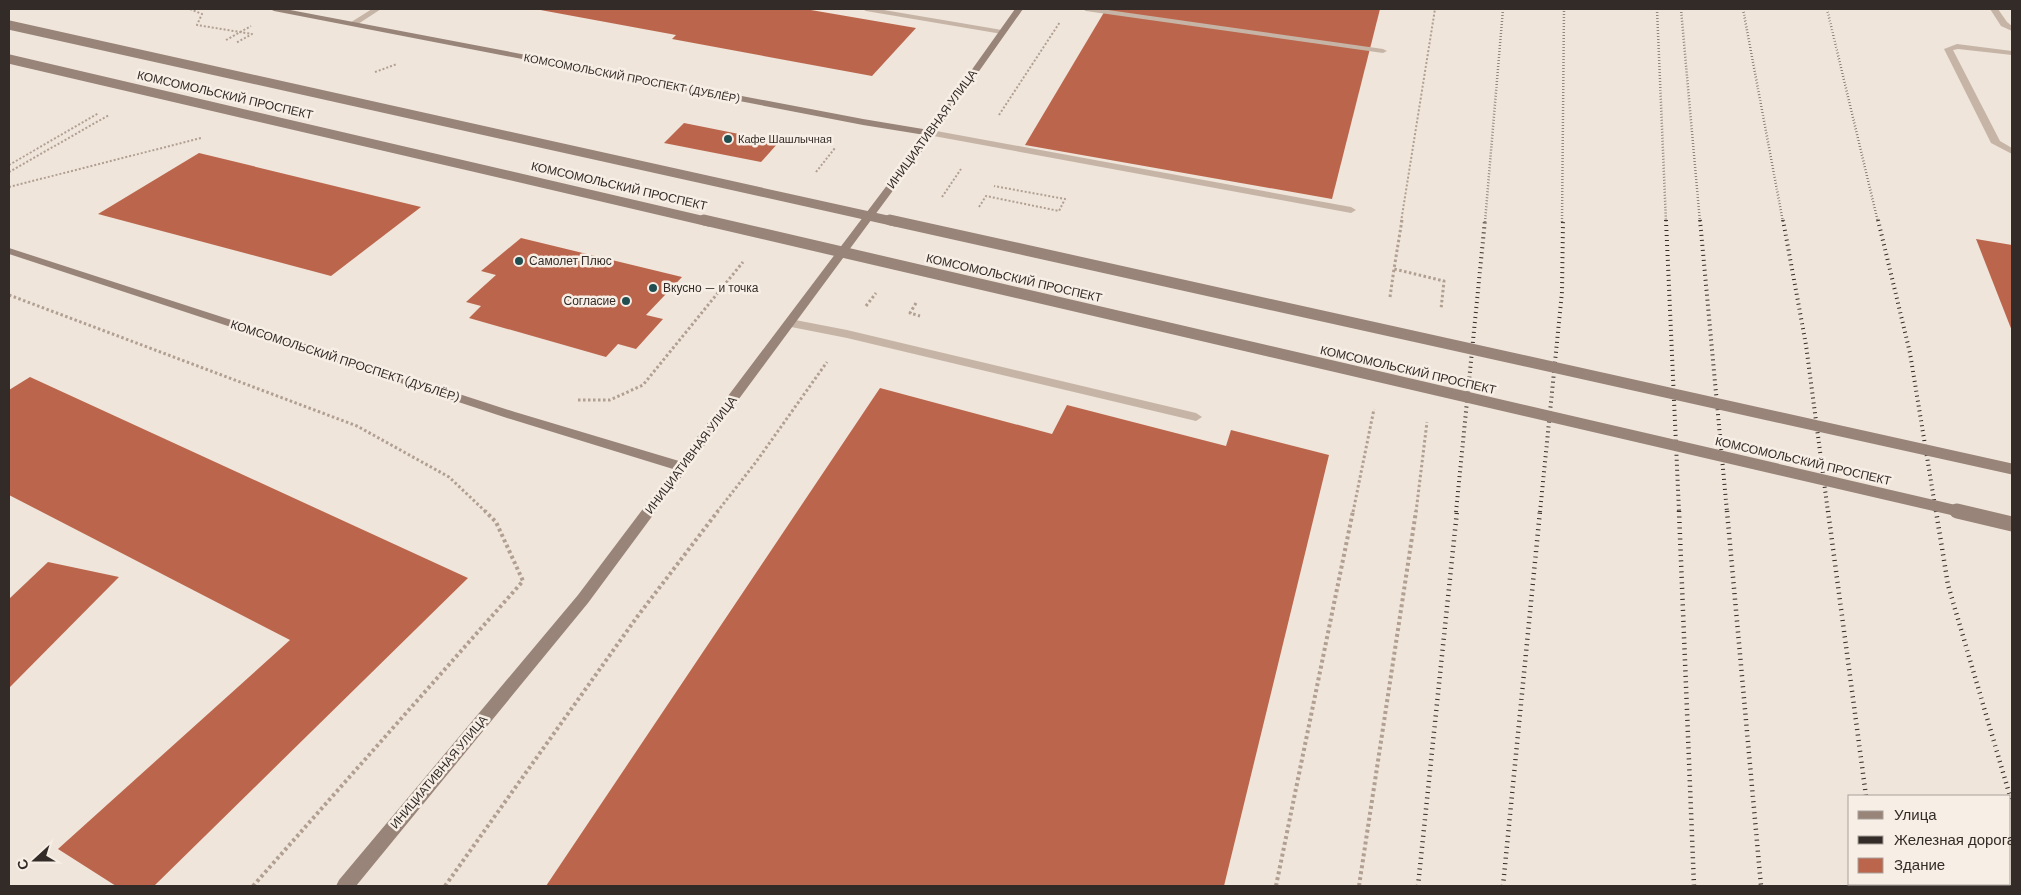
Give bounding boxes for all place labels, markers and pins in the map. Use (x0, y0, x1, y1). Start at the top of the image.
place label: Кафе Шашлычная (738, 132, 832, 146)
marker: Кафе Шашлычная (722, 133, 734, 145)
place label: Самолет Плюс (529, 253, 612, 269)
marker: Самолет Плюс (513, 255, 525, 267)
place label: Вкусно — и точка (663, 280, 759, 296)
marker: Вкусно — и точка (647, 282, 659, 294)
place label: Согласие (563, 293, 616, 309)
marker: Согласие (620, 295, 632, 307)

